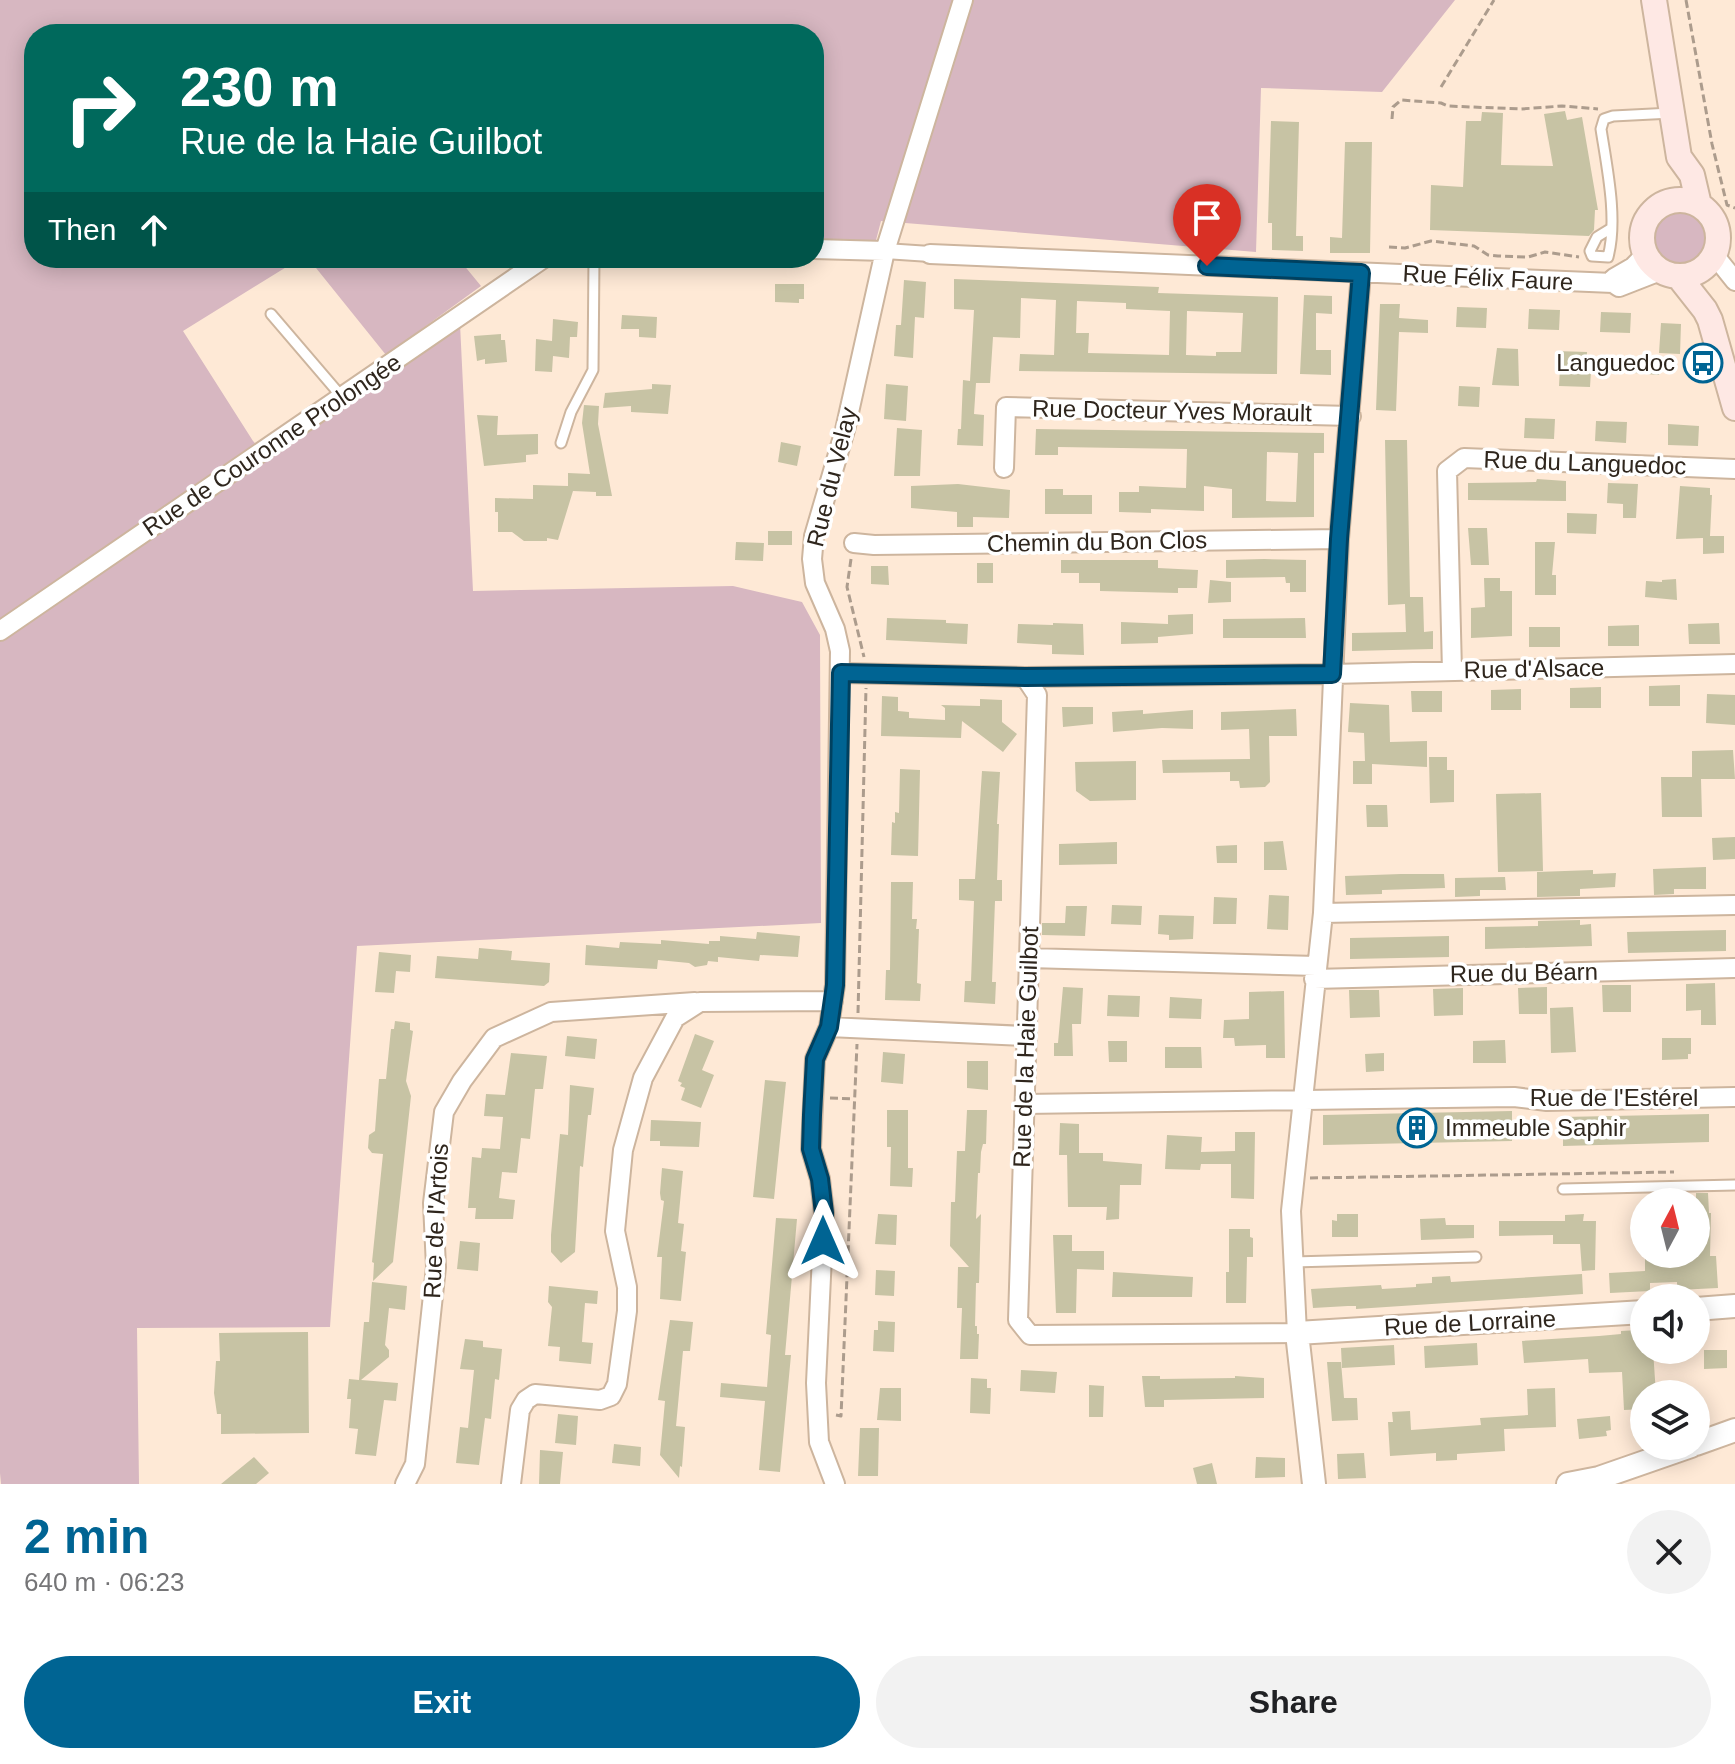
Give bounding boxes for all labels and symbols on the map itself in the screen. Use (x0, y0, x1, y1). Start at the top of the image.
pin (1173, 184, 1241, 266)
street label: Rue Félix Faure (1402, 260, 1574, 295)
bus stop icon: Languedoc (1682, 342, 1724, 384)
street label: Rue de Couronne Prolongée (138, 348, 406, 541)
place label: Languedoc (1556, 349, 1675, 376)
street label: Rue Docteur Yves Morault (1032, 395, 1312, 426)
street label: Rue du Velay (801, 404, 862, 549)
street label: Rue du Languedoc (1483, 445, 1687, 480)
street label: Chemin du Bon Clos (987, 526, 1207, 557)
street label: Rue d'Alsace (1463, 654, 1605, 683)
street label: Rue de la Haie Guilbot (1008, 926, 1043, 1168)
street label: Rue du Béarn (1450, 958, 1598, 987)
street label: Rue de l'Estérel (1530, 1084, 1698, 1111)
building icon: Immeuble Saphir (1396, 1107, 1438, 1149)
place label: Immeuble Saphir (1445, 1114, 1626, 1141)
street label: Rue de l'Artois (418, 1143, 453, 1299)
north arrow (1630, 1188, 1710, 1268)
position arrow (781, 1199, 865, 1283)
street label: Rue de Lorraine (1383, 1305, 1557, 1340)

